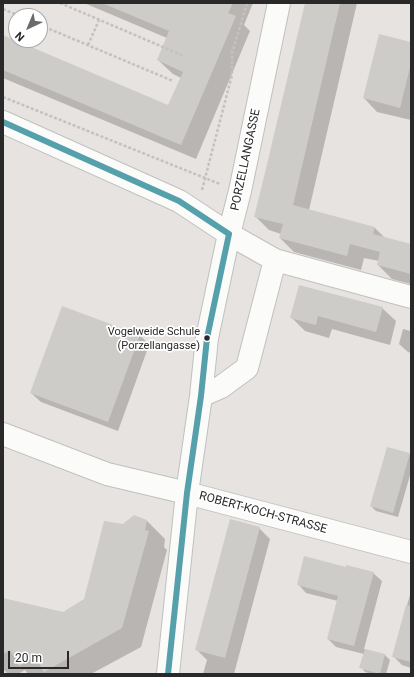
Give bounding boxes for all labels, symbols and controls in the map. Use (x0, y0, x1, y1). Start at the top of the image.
north arrow (8, 8, 48, 48)
text: N (13, 29, 27, 44)
street label: PORZELLANGASSE (228, 108, 264, 212)
place label: Vogelweide Schule (Porzellangasse) (108, 325, 200, 351)
marker: Vogelweide Schule (Porzellangasse) (202, 333, 212, 343)
street label: ROBERT-KOCH-STRASSE (197, 489, 329, 537)
scale bar (10, 643, 71, 669)
text: 20 m (15, 651, 42, 665)

